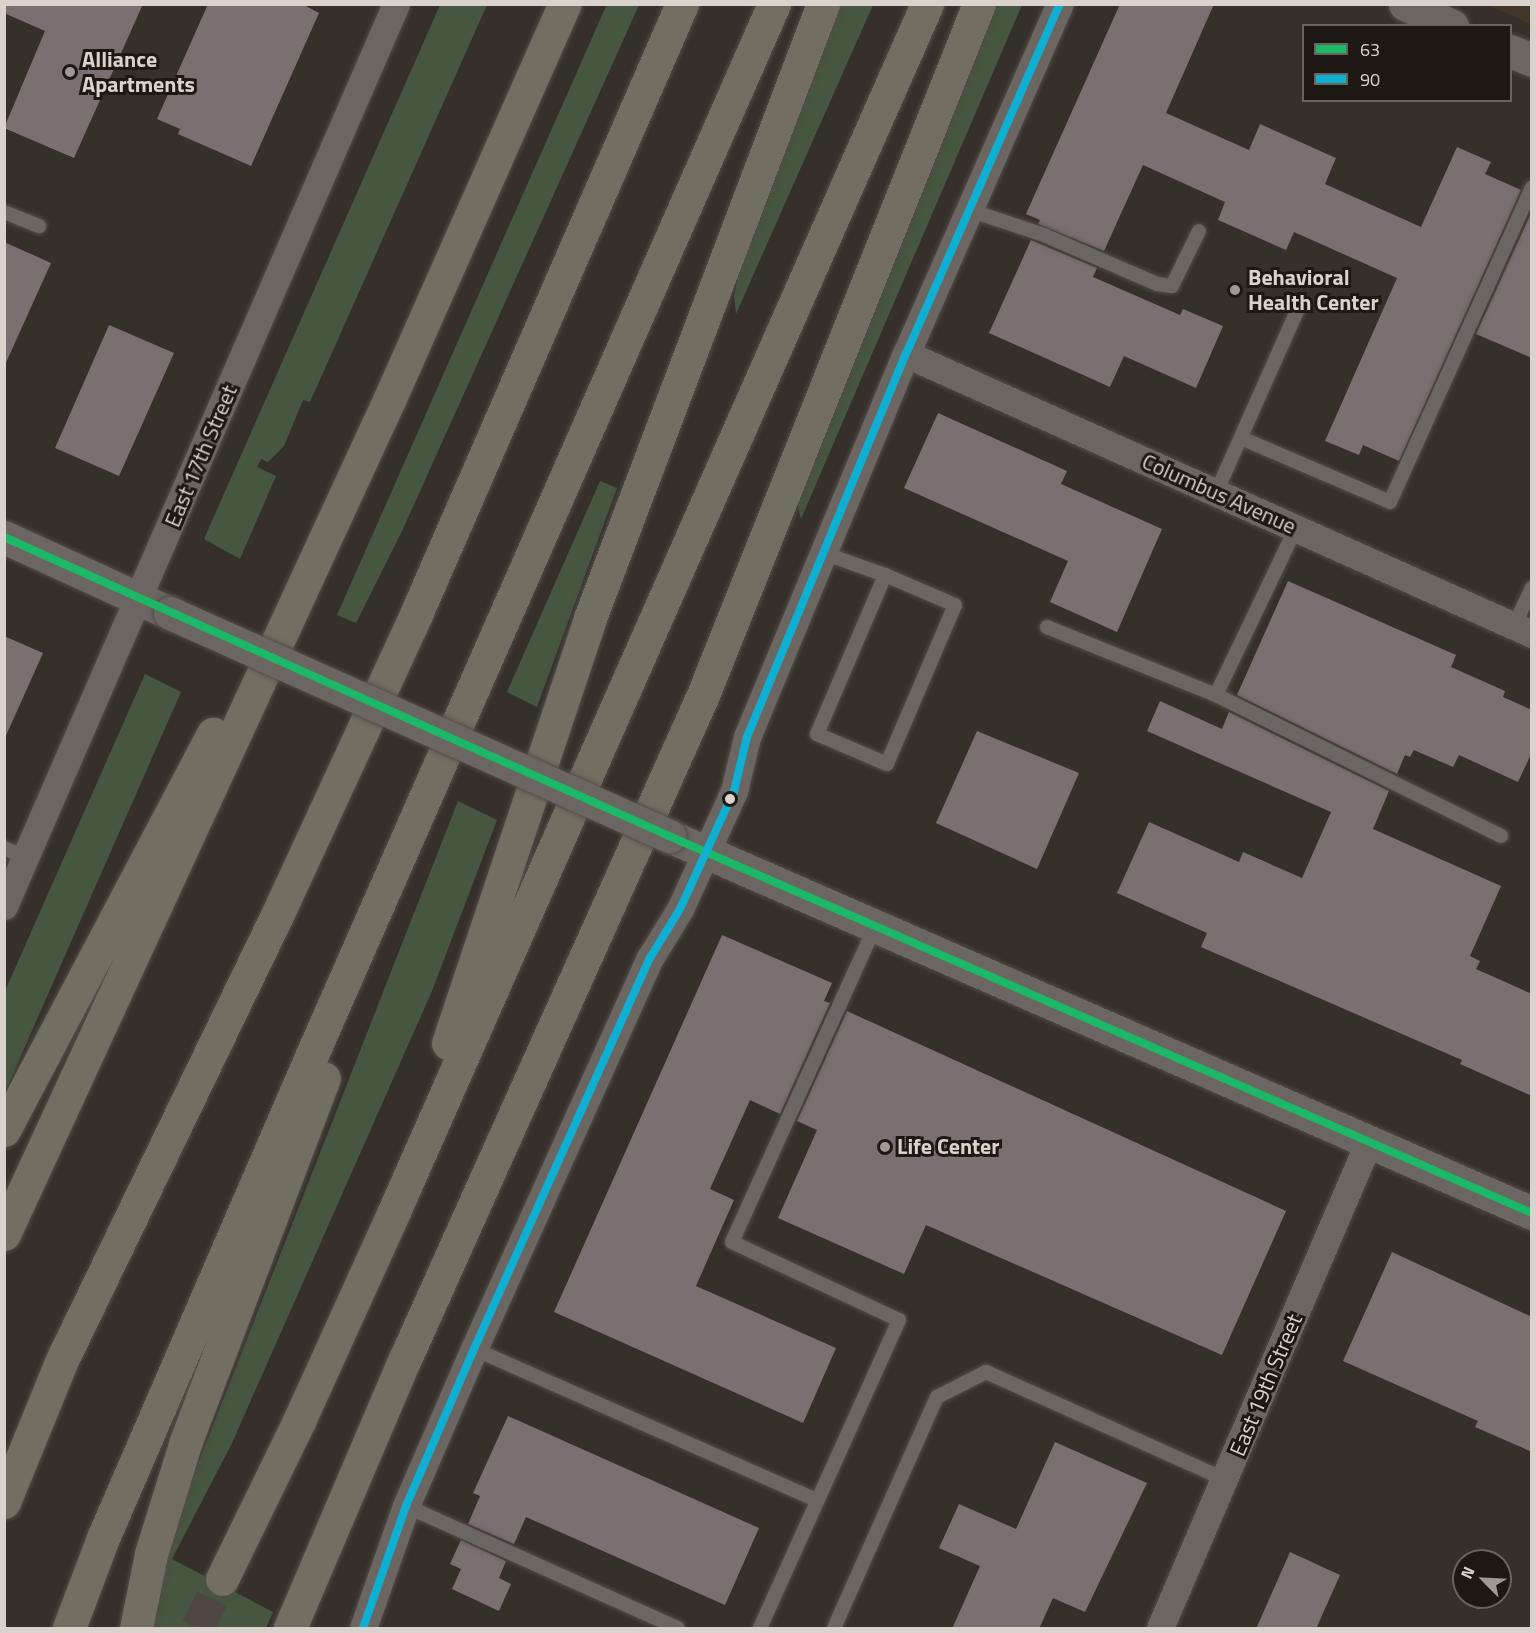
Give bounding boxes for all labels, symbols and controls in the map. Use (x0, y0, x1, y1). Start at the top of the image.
legend (1302, 24, 1512, 102)
text: 63 (1360, 36, 1380, 63)
place label: Alliance Apartments (82, 46, 195, 98)
marker: Alliance Apartments (63, 65, 77, 79)
text: 90 (1360, 66, 1380, 93)
place label: Behavioral Health Center (1248, 264, 1379, 316)
marker: Behavioral Health Center (1226, 281, 1244, 299)
street label: East 17th Street (159, 381, 243, 531)
street label: Columbus Avenue (1138, 448, 1300, 540)
unlabelled marker (724, 793, 736, 805)
place label: Life Center (897, 1134, 999, 1160)
marker: Life Center (878, 1140, 892, 1154)
street label: East 19th Street (1224, 1310, 1308, 1460)
north arrow (1452, 1549, 1512, 1609)
text: N (1454, 1563, 1481, 1582)

